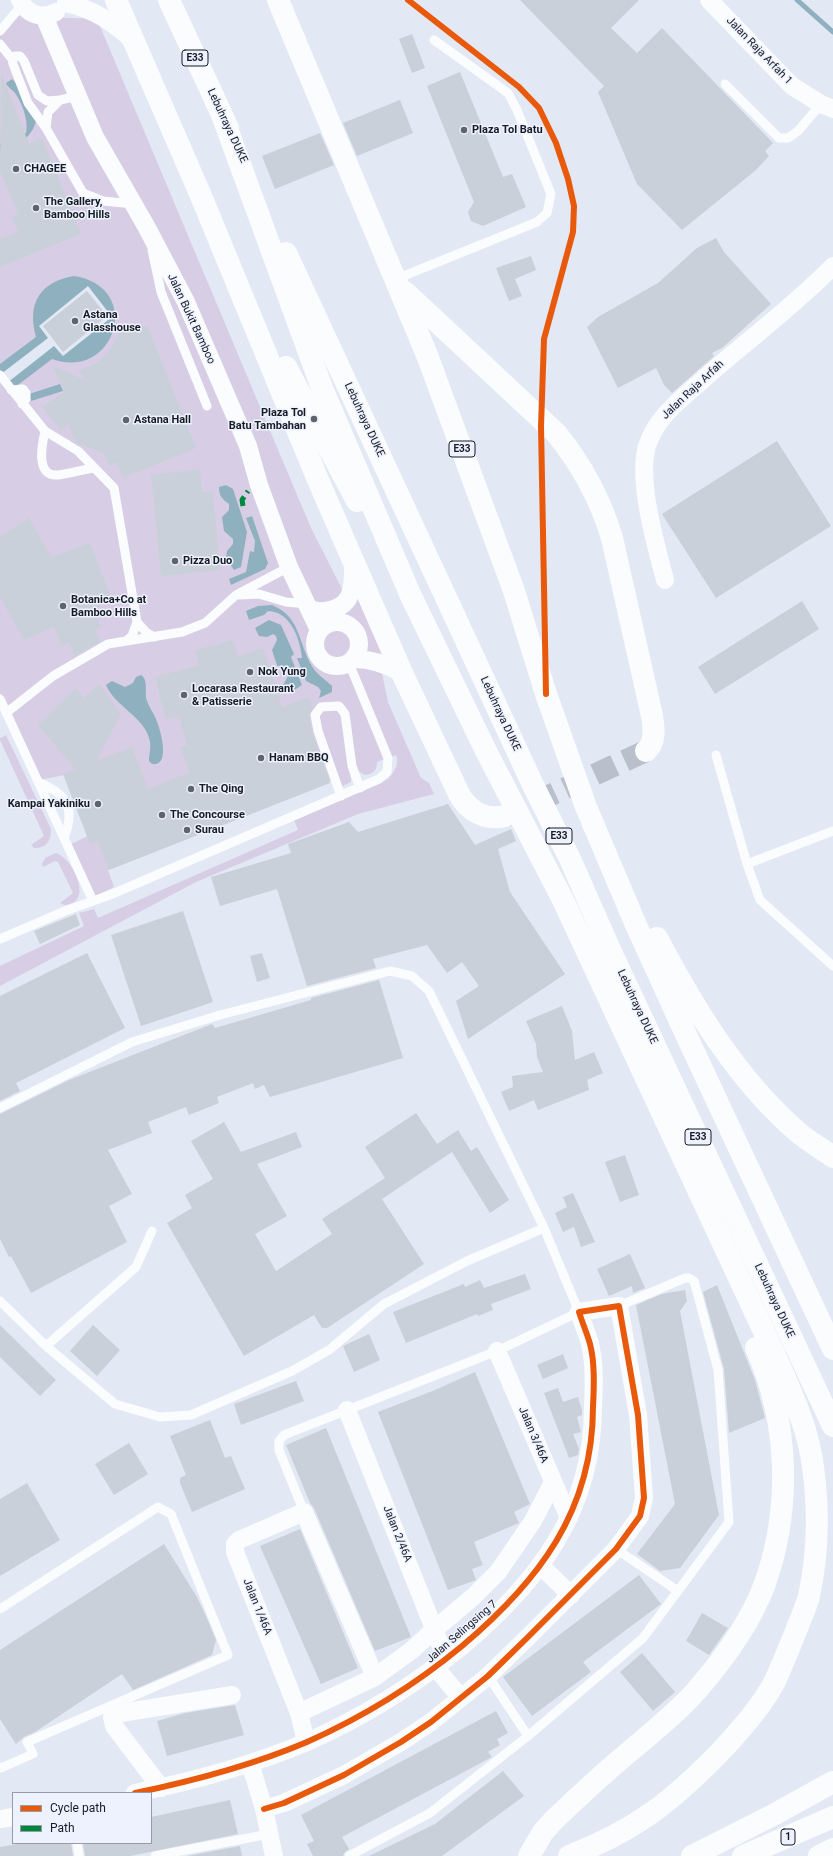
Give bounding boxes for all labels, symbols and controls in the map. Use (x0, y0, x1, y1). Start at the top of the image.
street label: Jalan Raja Arfah 1 (723, 14, 795, 88)
road number: E33 (182, 50, 208, 66)
street label: Lebuhraya DUKE (204, 87, 250, 165)
place label: Plaza Tol Batu (472, 123, 543, 137)
marker: Plaza Tol Batu (459, 125, 469, 135)
place label: CHAGEE (24, 162, 66, 176)
marker: CHAGEE (11, 164, 21, 174)
place label: The Gallery, Bamboo Hills (44, 195, 110, 221)
marker: The Gallery, Bamboo Hills (31, 203, 41, 213)
street label: Jalan Bukit Bamboo (164, 272, 218, 366)
place label: Astana Glasshouse (83, 308, 141, 334)
marker: Astana Glasshouse (70, 316, 80, 326)
street label: Jalan Raja Arfah (659, 358, 727, 422)
street label: Lebuhraya DUKE (341, 381, 387, 459)
place label: Plaza Tol Batu Tambahan (229, 406, 306, 432)
place label: Astana Hall (134, 413, 191, 427)
marker: Plaza Tol Batu Tambahan (309, 414, 319, 424)
marker: Astana Hall (121, 415, 131, 425)
road number: E33 (449, 441, 475, 457)
place label: Pizza Duo (183, 554, 232, 568)
marker: Pizza Duo (170, 556, 180, 566)
place label: Botanica+Co at Bamboo Hills (71, 593, 146, 619)
marker: Botanica+Co at Bamboo Hills (58, 601, 68, 611)
place label: Nok Yung (258, 665, 306, 679)
marker: Nok Yung (245, 667, 255, 677)
street label: Lebuhraya DUKE (477, 675, 523, 753)
place label: Locarasa Restaurant & Patisserie (192, 682, 294, 708)
marker: Locarasa Restaurant & Patisserie (179, 690, 189, 700)
place label: Hanam BBQ (269, 751, 329, 765)
marker: Hanam BBQ (256, 753, 266, 763)
place label: The Qing (199, 782, 244, 796)
marker: The Qing (186, 784, 196, 794)
place label: Kampai Yakiniku (8, 797, 90, 811)
marker: Kampai Yakiniku (93, 799, 103, 809)
place label: The Concourse (170, 808, 245, 822)
marker: The Concourse (157, 810, 167, 820)
place label: Surau (195, 823, 224, 837)
marker: Surau (182, 825, 192, 835)
road number: E33 (546, 828, 572, 844)
street label: Lebuhraya DUKE (614, 968, 660, 1046)
road number: E33 (685, 1129, 711, 1145)
street label: Lebuhraya DUKE (751, 1262, 797, 1340)
street label: Jalan 3/46A (515, 1405, 551, 1465)
street label: Jalan 2/46A (380, 1504, 414, 1564)
street label: Jalan 1/46A (240, 1577, 274, 1637)
street label: Jalan Selingsing 7 (424, 1598, 500, 1666)
legend (12, 1792, 152, 1844)
text: Cycle path (50, 1801, 106, 1815)
text: Path (50, 1821, 75, 1835)
road number: 1 (781, 1829, 795, 1845)

